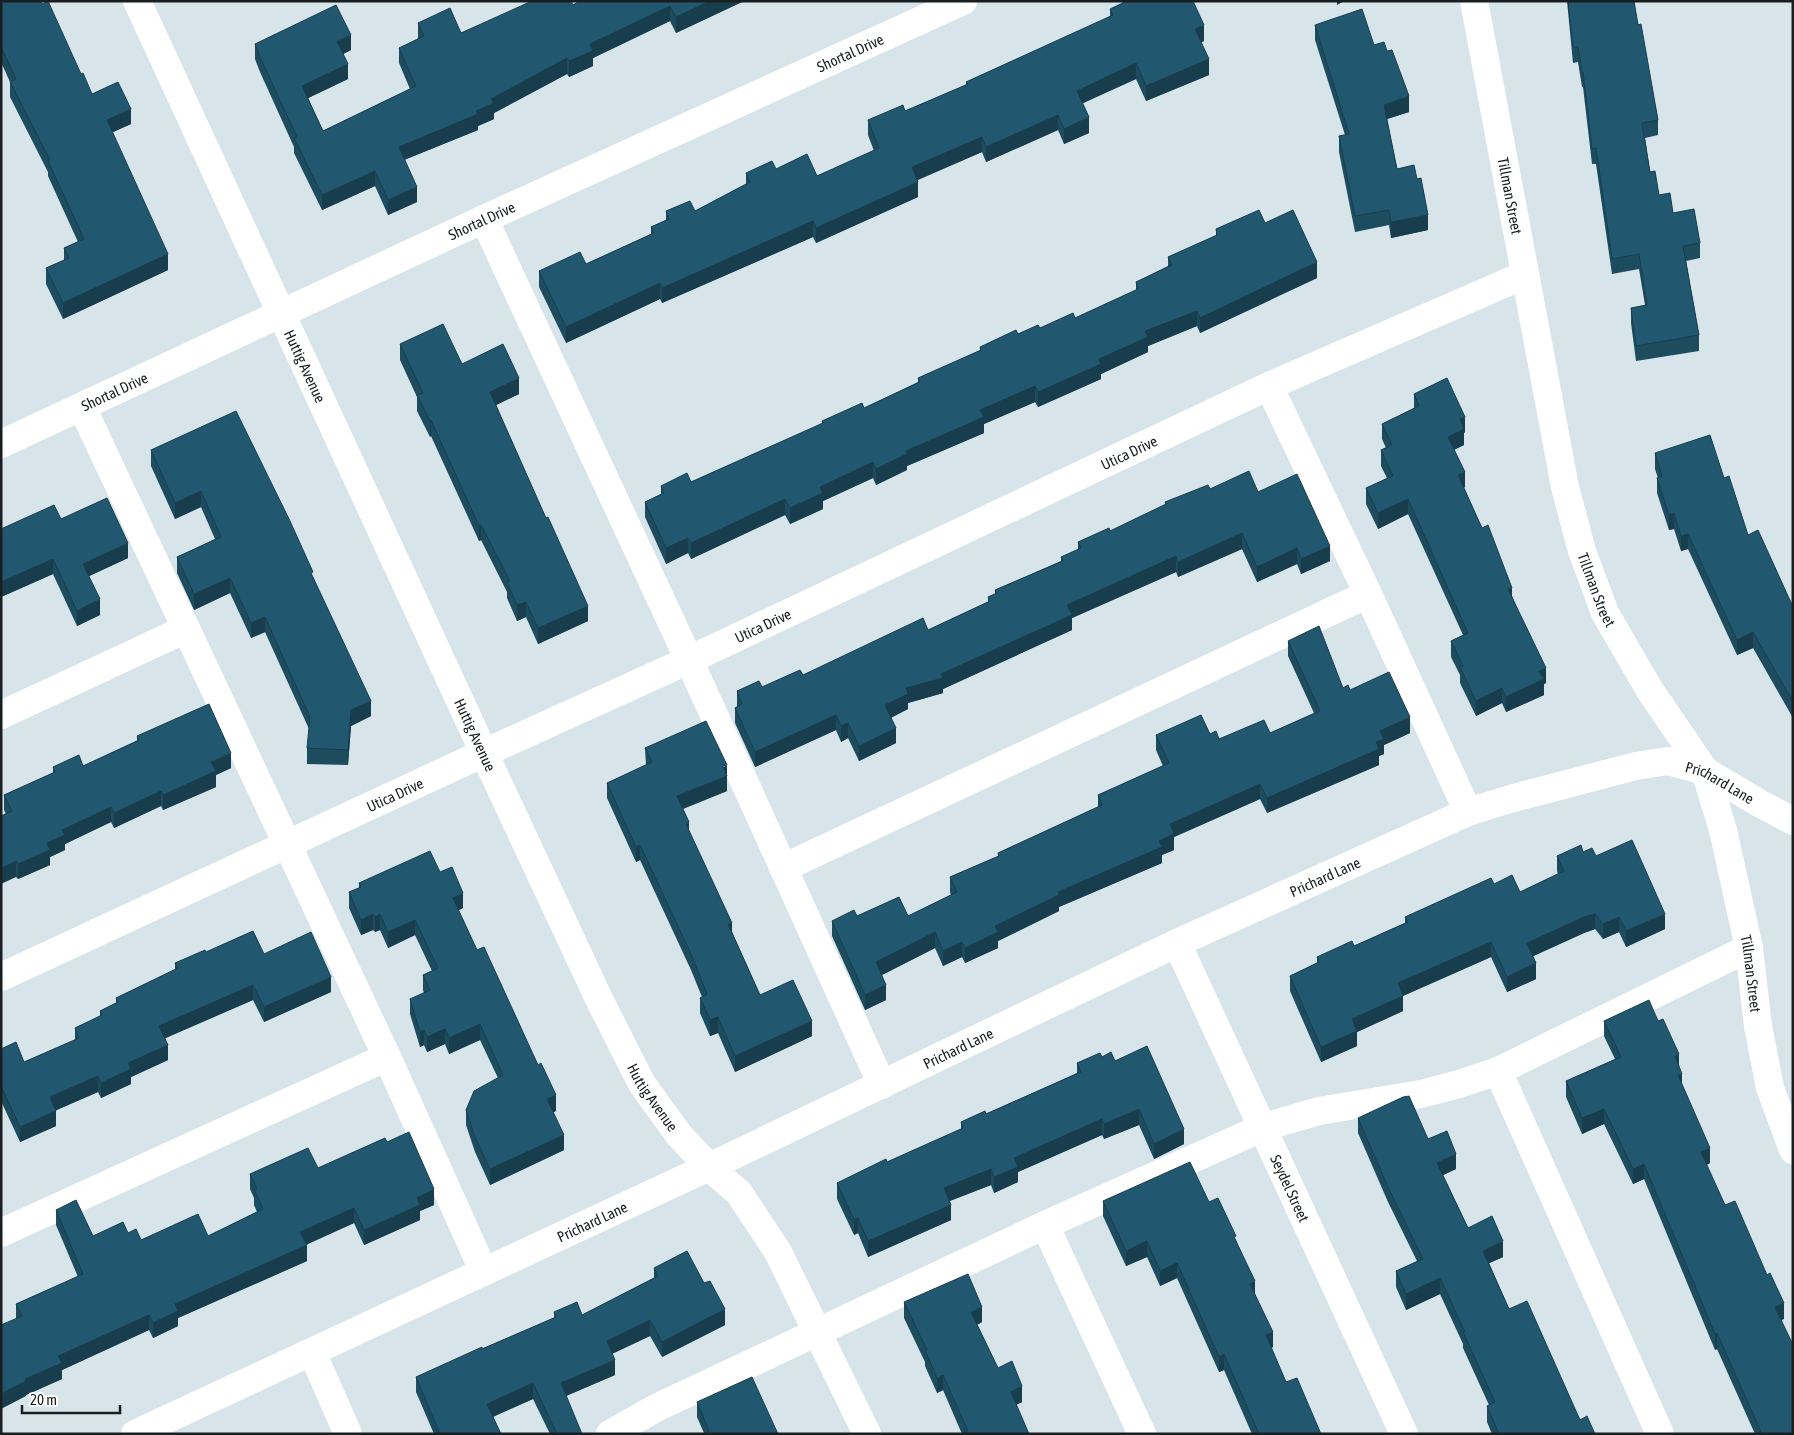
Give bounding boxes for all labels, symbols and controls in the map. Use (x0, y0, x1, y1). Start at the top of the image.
street label: Shortal Drive (814, 30, 886, 75)
street label: Tillman Street (1495, 156, 1526, 235)
street label: Shortal Drive (445, 198, 518, 243)
street label: Huttig Avenue (281, 327, 330, 405)
street label: Shortal Drive (78, 368, 150, 414)
street label: Utica Drive (1098, 432, 1160, 473)
street label: Tillman Street (1575, 550, 1619, 629)
street label: Utica Drive (732, 605, 794, 646)
street label: Huttig Avenue (451, 696, 500, 774)
street label: Prichard Lane (1684, 758, 1758, 807)
street label: Utica Drive (364, 774, 426, 815)
street label: Prichard Lane (1287, 853, 1363, 900)
street label: Tillman Street (1738, 933, 1765, 1013)
street label: Prichard Lane (920, 1024, 996, 1072)
street label: Huttig Avenue (624, 1060, 682, 1135)
street label: Seydel Street (1267, 1152, 1313, 1224)
street label: Prichard Lane (554, 1198, 630, 1245)
scale bar (22, 1382, 120, 1414)
text: 20 m (30, 1391, 57, 1408)

